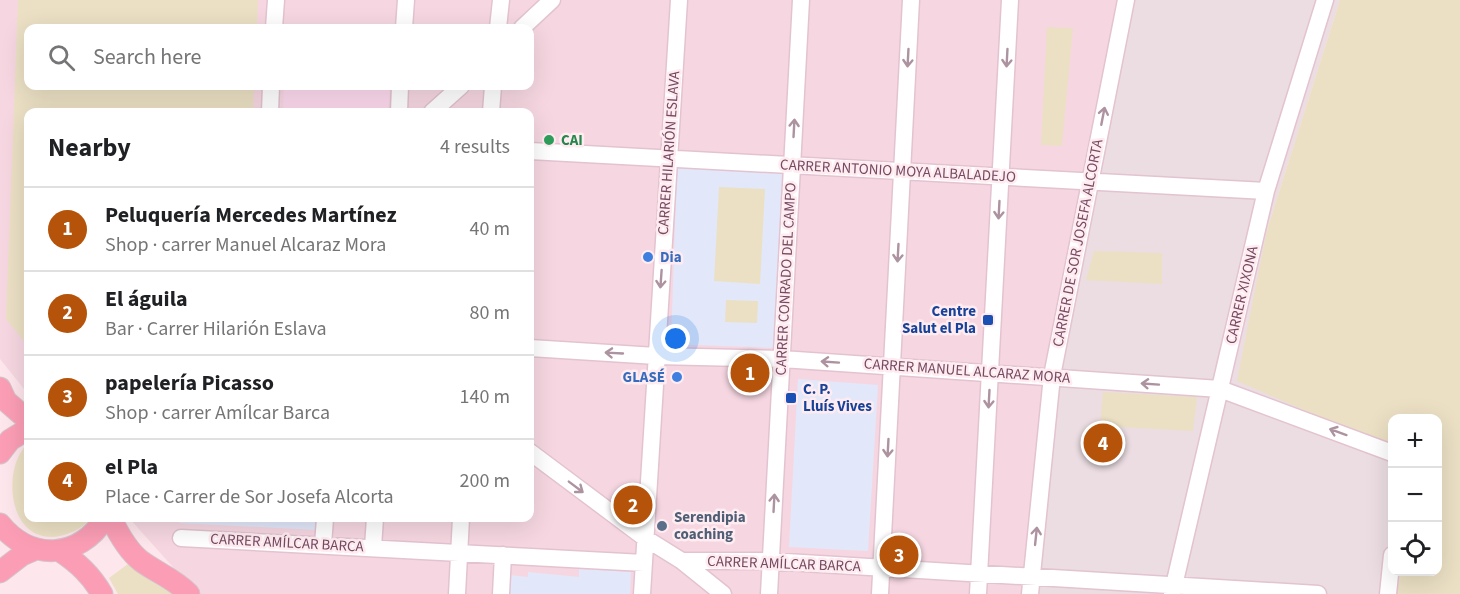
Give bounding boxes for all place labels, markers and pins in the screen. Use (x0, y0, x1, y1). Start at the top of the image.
place label: CAI (561, 130, 583, 151)
marker: CAI (542, 133, 556, 147)
place label: Dia (660, 247, 682, 268)
marker: Dia (641, 250, 655, 264)
place label: Centre Salut el Pla (902, 301, 976, 339)
marker: Centre Salut el Pla (981, 313, 995, 327)
pin: 1 (730, 350, 770, 395)
place label: GLASÉ (623, 367, 665, 388)
marker: GLASÉ (670, 370, 684, 384)
place label: C. P. Lluís Vives (803, 379, 872, 417)
marker: C. P. Lluís Vives (784, 391, 798, 405)
pin: 4 (1084, 420, 1122, 466)
pin: 2 (614, 482, 652, 528)
place label: Serendipia coaching (674, 507, 746, 545)
marker: Serendipia coaching (655, 519, 669, 533)
pin: 3 (880, 532, 918, 578)

